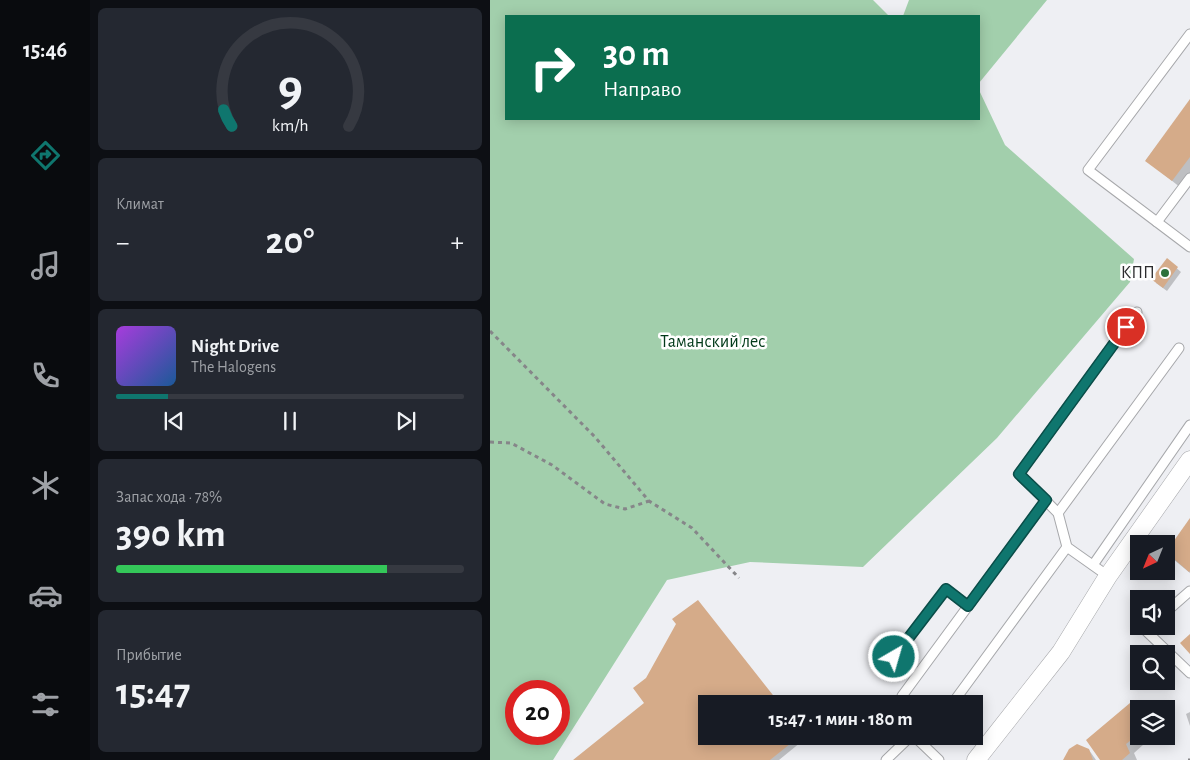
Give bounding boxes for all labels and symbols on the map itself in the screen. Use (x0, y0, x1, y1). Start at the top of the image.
place label: КПП (1121, 264, 1155, 282)
marker: КПП (1159, 267, 1171, 279)
pin (1105, 306, 1147, 348)
park label: Таманский лес (660, 333, 766, 351)
north arrow (1130, 535, 1175, 580)
position arrow (867, 630, 919, 682)
speed limit sign: 20 (505, 680, 570, 745)

